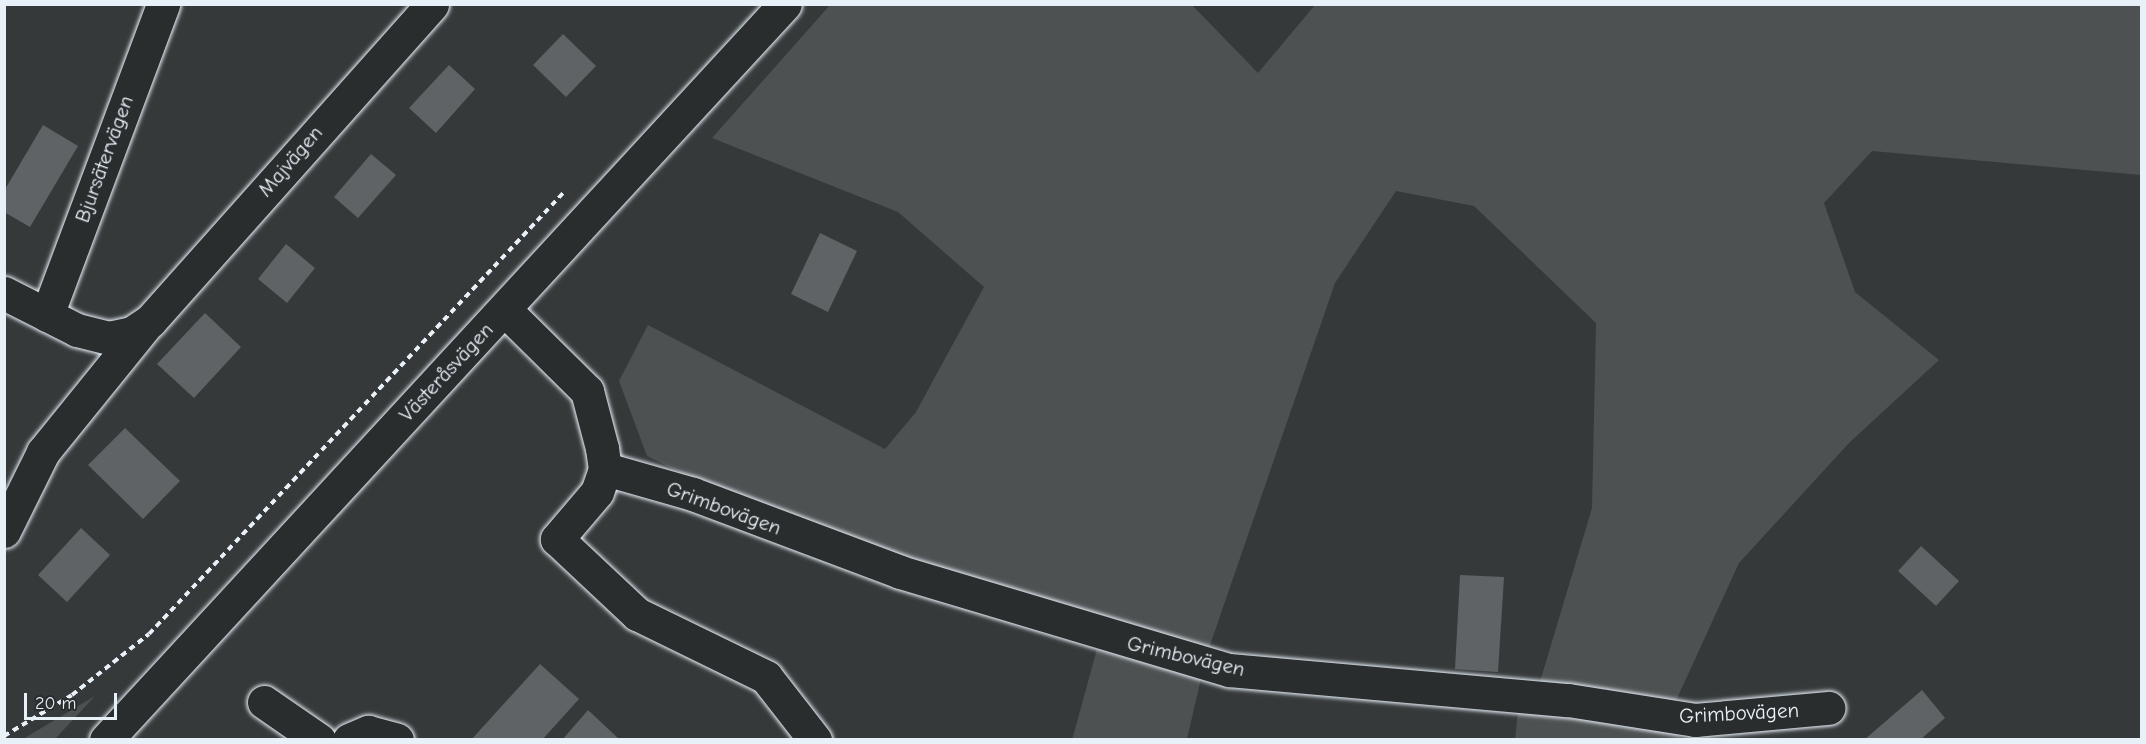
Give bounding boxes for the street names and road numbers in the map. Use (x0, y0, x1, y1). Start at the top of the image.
street label: Bjursätervägen (69, 92, 139, 226)
street label: Majvägen (252, 120, 328, 202)
street label: Västeråsvägen (394, 317, 498, 427)
street label: Grimbovägen (663, 476, 785, 540)
street label: Grimbovägen (1125, 630, 1247, 682)
street label: Grimbovägen (1678, 697, 1800, 729)

